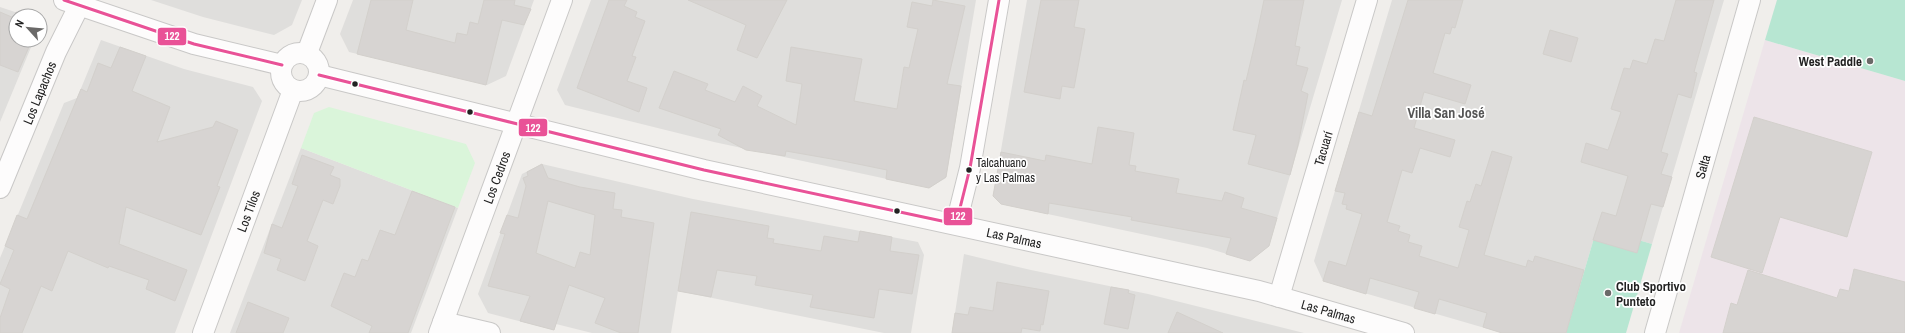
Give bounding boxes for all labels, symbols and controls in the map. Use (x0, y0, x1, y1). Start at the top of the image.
north arrow (8, 8, 48, 48)
text: N (11, 17, 27, 30)
line badge: 122 (157, 27, 187, 46)
text: 122 (164, 29, 180, 43)
place label: West Paddle (1799, 53, 1862, 70)
marker: West Paddle (1865, 56, 1875, 66)
street label: Los Lapachos (19, 59, 60, 127)
unlabelled marker (350, 79, 360, 89)
district label: Villa San José (1407, 104, 1485, 122)
unlabelled marker (465, 107, 475, 117)
line badge: 122 (518, 118, 548, 137)
text: 122 (525, 121, 541, 135)
street label: Tacuarí (1310, 128, 1336, 168)
street label: Los Cedros (479, 149, 514, 206)
street label: Salta (1691, 153, 1714, 181)
place label: Talcahuano y Las Palmas (976, 155, 1035, 186)
marker: Talcahuano y Las Palmas (964, 165, 974, 175)
street label: Los Tilos (233, 188, 264, 234)
unlabelled marker (892, 206, 902, 216)
line badge: 122 (943, 207, 973, 226)
text: 122 (950, 209, 966, 223)
street label: Las Palmas (985, 223, 1043, 252)
place label: Club Sportivo Punteto (1616, 278, 1686, 310)
marker: Club Sportivo Punteto (1603, 288, 1613, 298)
street label: Las Palmas (1299, 295, 1358, 327)

